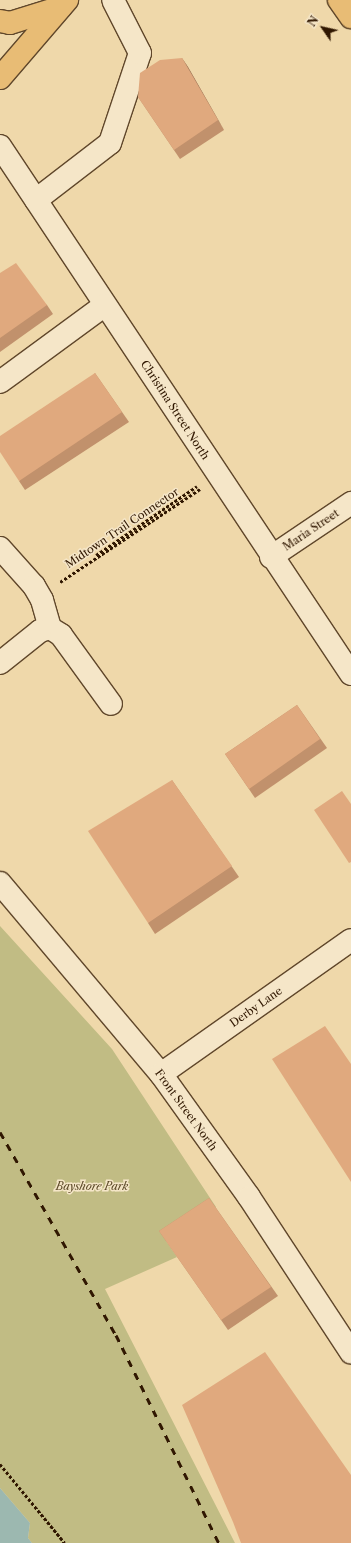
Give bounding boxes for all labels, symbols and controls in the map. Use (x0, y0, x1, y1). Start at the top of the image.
north arrow (303, 8, 343, 48)
text: N (305, 13, 322, 29)
street label: Christina Street North (138, 358, 212, 462)
street label: Midtown Trail Connector (63, 485, 181, 571)
street label: Maria Street (280, 506, 342, 554)
street label: Derby Lane (227, 984, 285, 1030)
street label: Front Street North (152, 1067, 220, 1153)
park label: Bayshore Park (56, 1179, 128, 1193)

